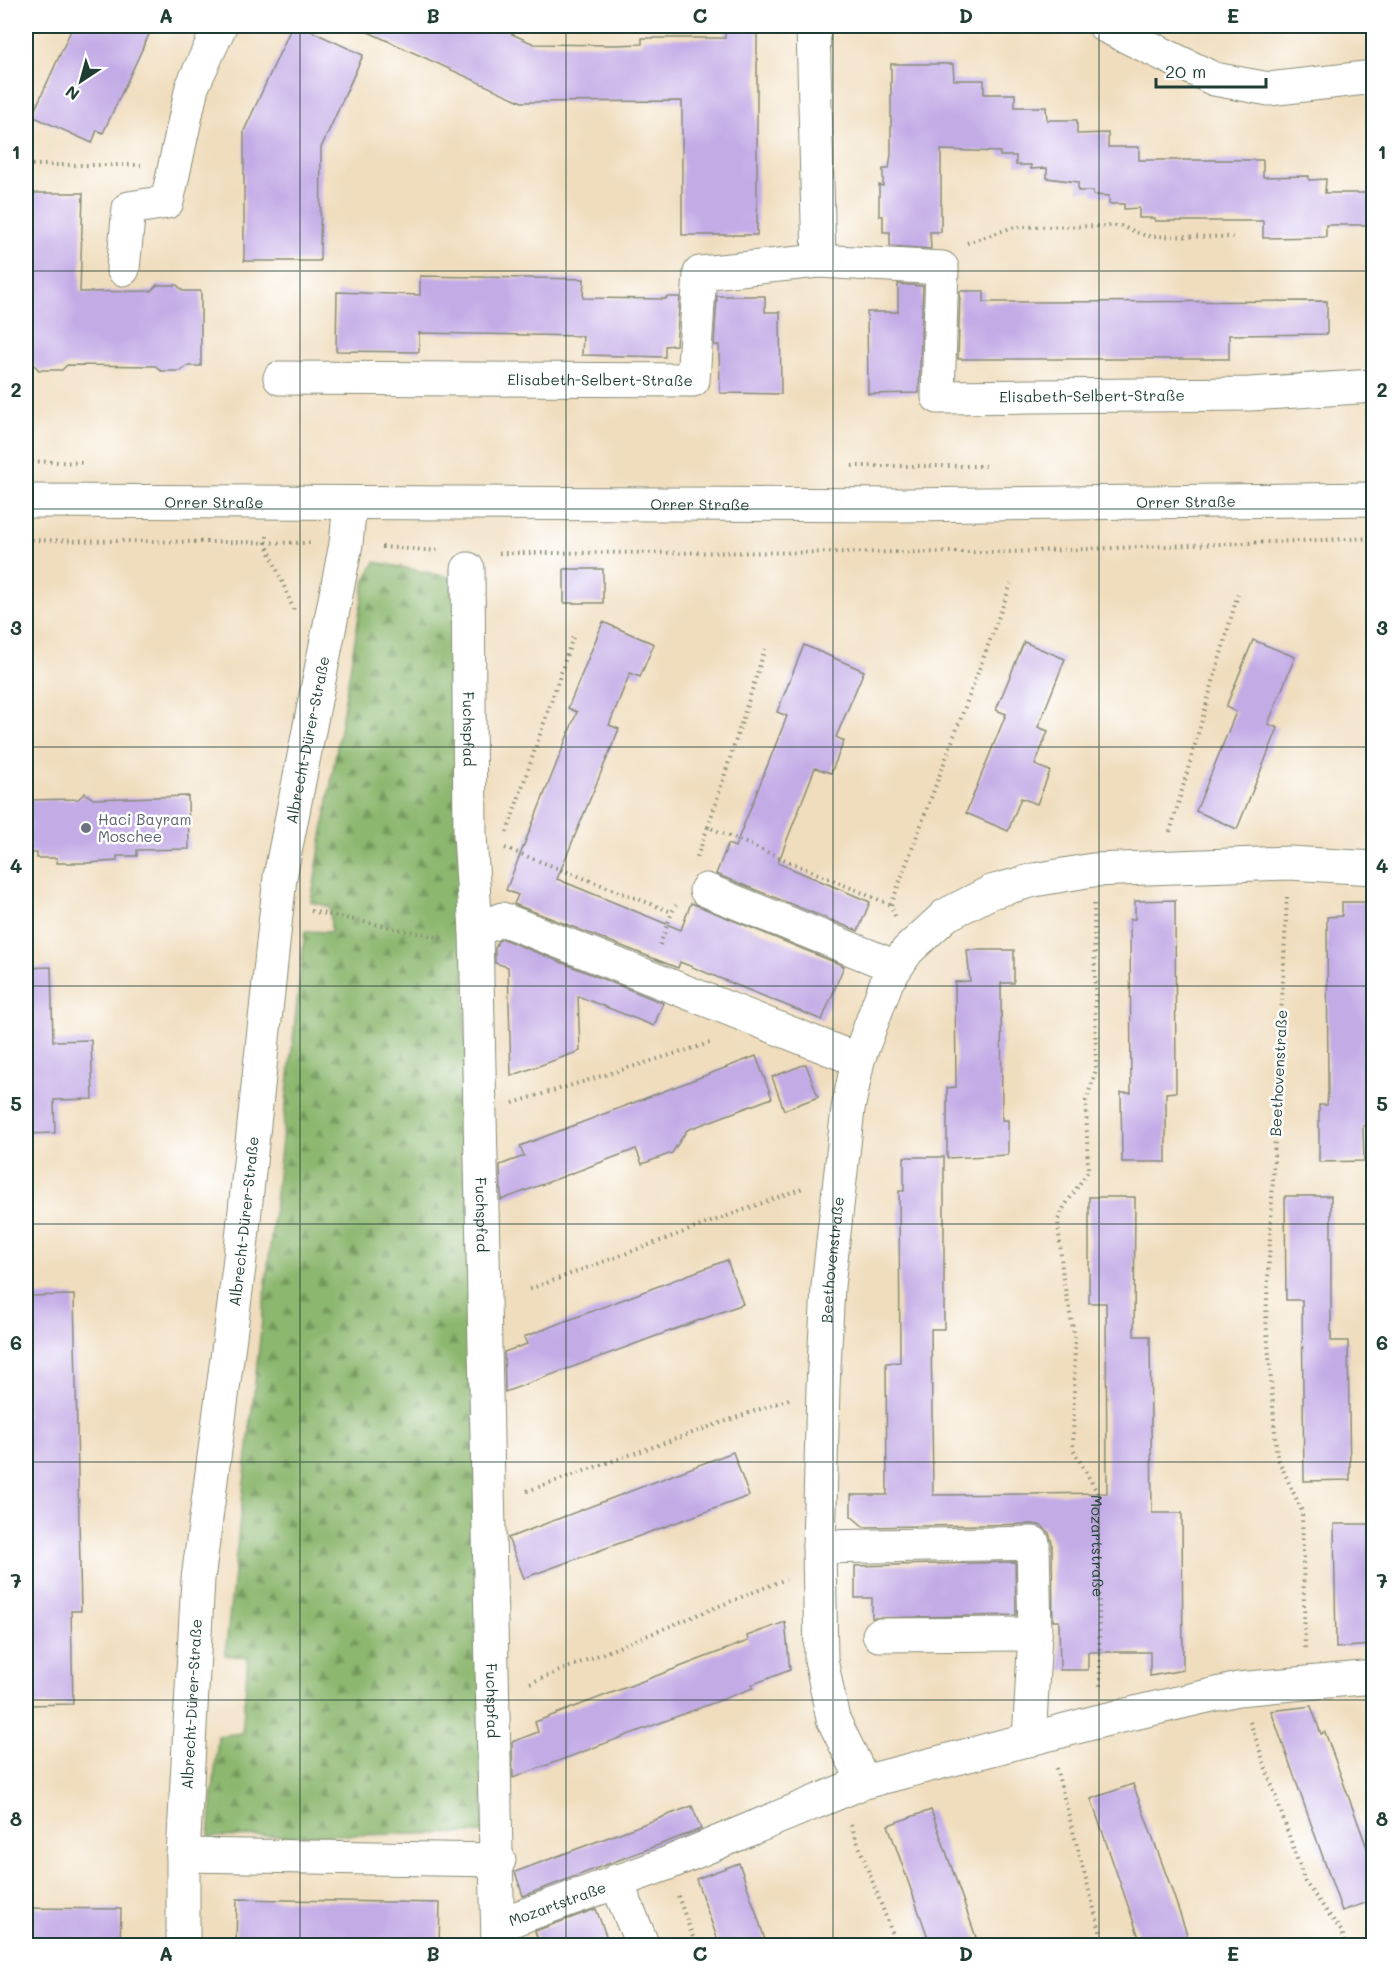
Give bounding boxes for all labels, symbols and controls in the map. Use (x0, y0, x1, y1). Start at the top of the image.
text: A (159, 2, 173, 28)
text: B (426, 2, 440, 28)
text: C (693, 2, 708, 28)
text: D (959, 2, 973, 28)
text: E (1227, 2, 1239, 28)
north arrow (51, 51, 111, 111)
scale bar (1156, 51, 1266, 89)
text: 20 m (1165, 59, 1206, 83)
text: N (61, 81, 83, 106)
text: 1 (12, 138, 20, 164)
text: 1 (1378, 138, 1386, 164)
street label: Elisabeth-Selbert-Straße (507, 369, 693, 390)
text: 2 (10, 376, 22, 402)
text: 2 (1376, 376, 1388, 402)
street label: Elisabeth-Selbert-Straße (999, 385, 1185, 406)
street label: Orrer Straße (1136, 491, 1236, 512)
street label: Orrer Straße (164, 492, 264, 512)
street label: Orrer Straße (650, 494, 750, 514)
text: 3 (10, 614, 22, 640)
text: 3 (1376, 614, 1388, 640)
street label: Albrecht-Dürer-Straße (281, 654, 334, 826)
street label: Fuchspfad (459, 691, 479, 767)
place label: Haci Bayram Moschee (98, 809, 192, 846)
marker: Haci Bayram Moschee (79, 821, 93, 835)
text: 4 (10, 852, 23, 878)
text: 4 (1376, 852, 1389, 878)
street label: Beethovenstraße (1265, 1009, 1291, 1137)
text: 5 (10, 1090, 22, 1116)
text: 5 (1376, 1090, 1388, 1116)
street label: Albrecht-Dürer-Straße (224, 1135, 263, 1307)
street label: Fuchspfad (471, 1177, 493, 1253)
street label: Beethovenstraße (816, 1196, 848, 1324)
text: 6 (10, 1329, 22, 1355)
text: 6 (1376, 1329, 1388, 1355)
street label: Mozartstraße (1087, 1495, 1109, 1597)
text: 7 (10, 1567, 22, 1593)
text: 7 (1376, 1567, 1388, 1593)
street label: Albrecht-Dürer-Straße (177, 1618, 206, 1790)
street label: Fuchspfad (482, 1663, 503, 1738)
text: 8 (10, 1805, 22, 1831)
text: 8 (1376, 1805, 1388, 1831)
street label: Mozartstraße (506, 1877, 609, 1930)
text: A (159, 1940, 173, 1966)
text: B (426, 1940, 440, 1966)
text: C (693, 1940, 708, 1966)
text: D (959, 1940, 973, 1966)
text: E (1227, 1940, 1239, 1966)

